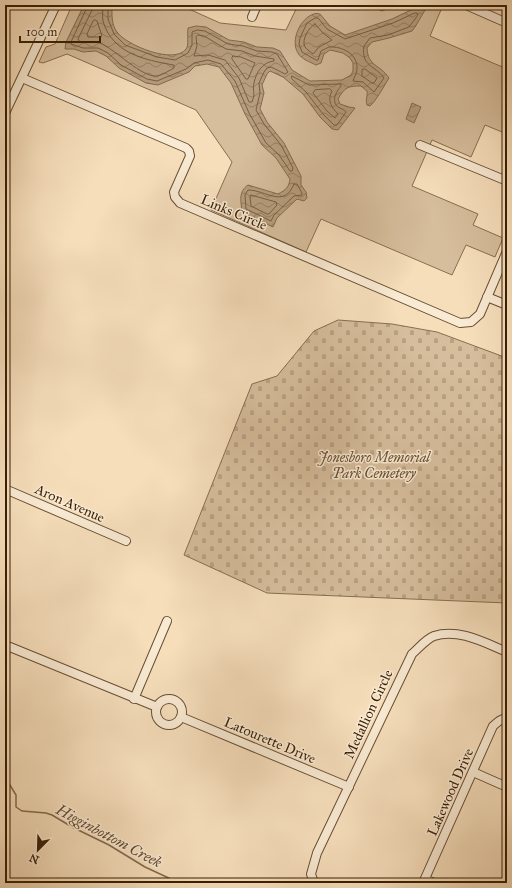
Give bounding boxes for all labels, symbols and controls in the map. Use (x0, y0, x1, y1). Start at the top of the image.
scale bar (20, 18, 100, 44)
text: 100 m (26, 25, 57, 39)
street label: Links Circle (198, 191, 270, 234)
park label: Jonesboro Memorial Park Cemetery (317, 449, 431, 482)
street label: Aron Avenue (31, 480, 107, 526)
street label: Medallion Circle (340, 667, 397, 761)
street label: Latourette Drive (221, 713, 318, 767)
street label: Lakewood Drive (424, 746, 477, 839)
water label: Higginbottom Creek (52, 800, 165, 872)
north arrow (18, 830, 58, 870)
text: N (27, 851, 41, 867)

